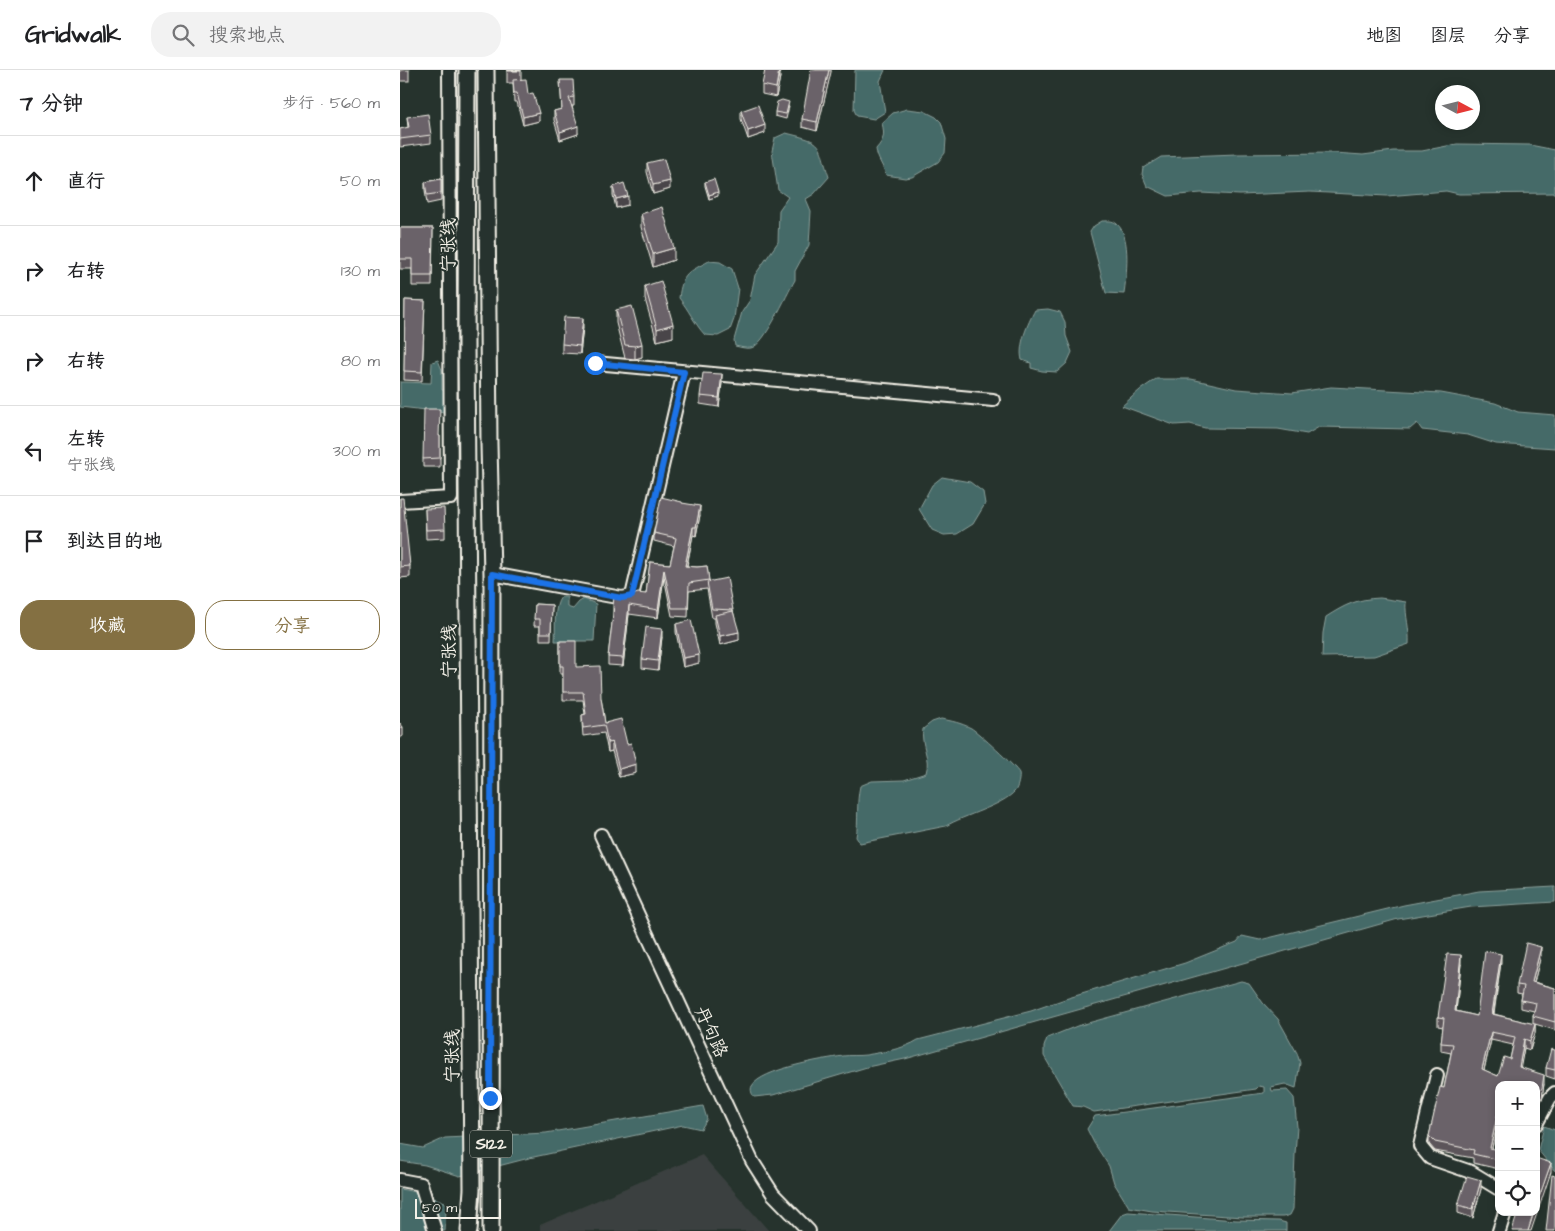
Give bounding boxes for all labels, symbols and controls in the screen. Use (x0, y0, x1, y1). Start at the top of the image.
search box (151, 12, 501, 57)
text: Gridwalk (25, 18, 121, 52)
icon: search (169, 21, 197, 49)
text: 搜索地点 (209, 22, 285, 49)
text: 地图 (1366, 23, 1402, 48)
text: 图层 (1430, 23, 1466, 48)
text: 分享 (1494, 23, 1530, 48)
north arrow (1435, 85, 1480, 130)
text: 7 分钟 (20, 89, 83, 118)
text: 步行 · 560 m (283, 92, 380, 114)
icon: ahead (20, 167, 48, 195)
text: 直行 (67, 168, 105, 195)
text: 50 m (340, 170, 380, 192)
street label: 宁张线 (436, 218, 461, 272)
icon: right (20, 257, 48, 285)
text: 右转 (67, 258, 105, 285)
text: 130 m (341, 260, 380, 282)
icon: right (20, 347, 48, 375)
text: 右转 (67, 348, 105, 375)
text: 80 m (341, 350, 380, 372)
route start (584, 352, 607, 375)
text: 左转 (67, 426, 105, 453)
icon: left (20, 437, 48, 465)
text: 300 m (333, 440, 380, 462)
text: 宁张线 (67, 454, 115, 476)
icon: arrive (20, 527, 48, 555)
text: 到达目的地 (67, 528, 162, 555)
button: 收藏 (20, 600, 195, 650)
button: 分享 (205, 600, 380, 650)
street label: 宁张线 (437, 624, 462, 678)
street label: 丹句路 (688, 1002, 734, 1062)
street label: 宁张线 (440, 1029, 465, 1083)
map controls (1495, 1081, 1540, 1216)
button: + (1495, 1081, 1540, 1126)
route end (479, 1087, 502, 1110)
button: − (1495, 1126, 1540, 1171)
road number: S122 (470, 1130, 512, 1158)
button: locate (1495, 1171, 1540, 1216)
scale bar (415, 1196, 501, 1219)
text: 50 m (422, 1198, 457, 1218)

